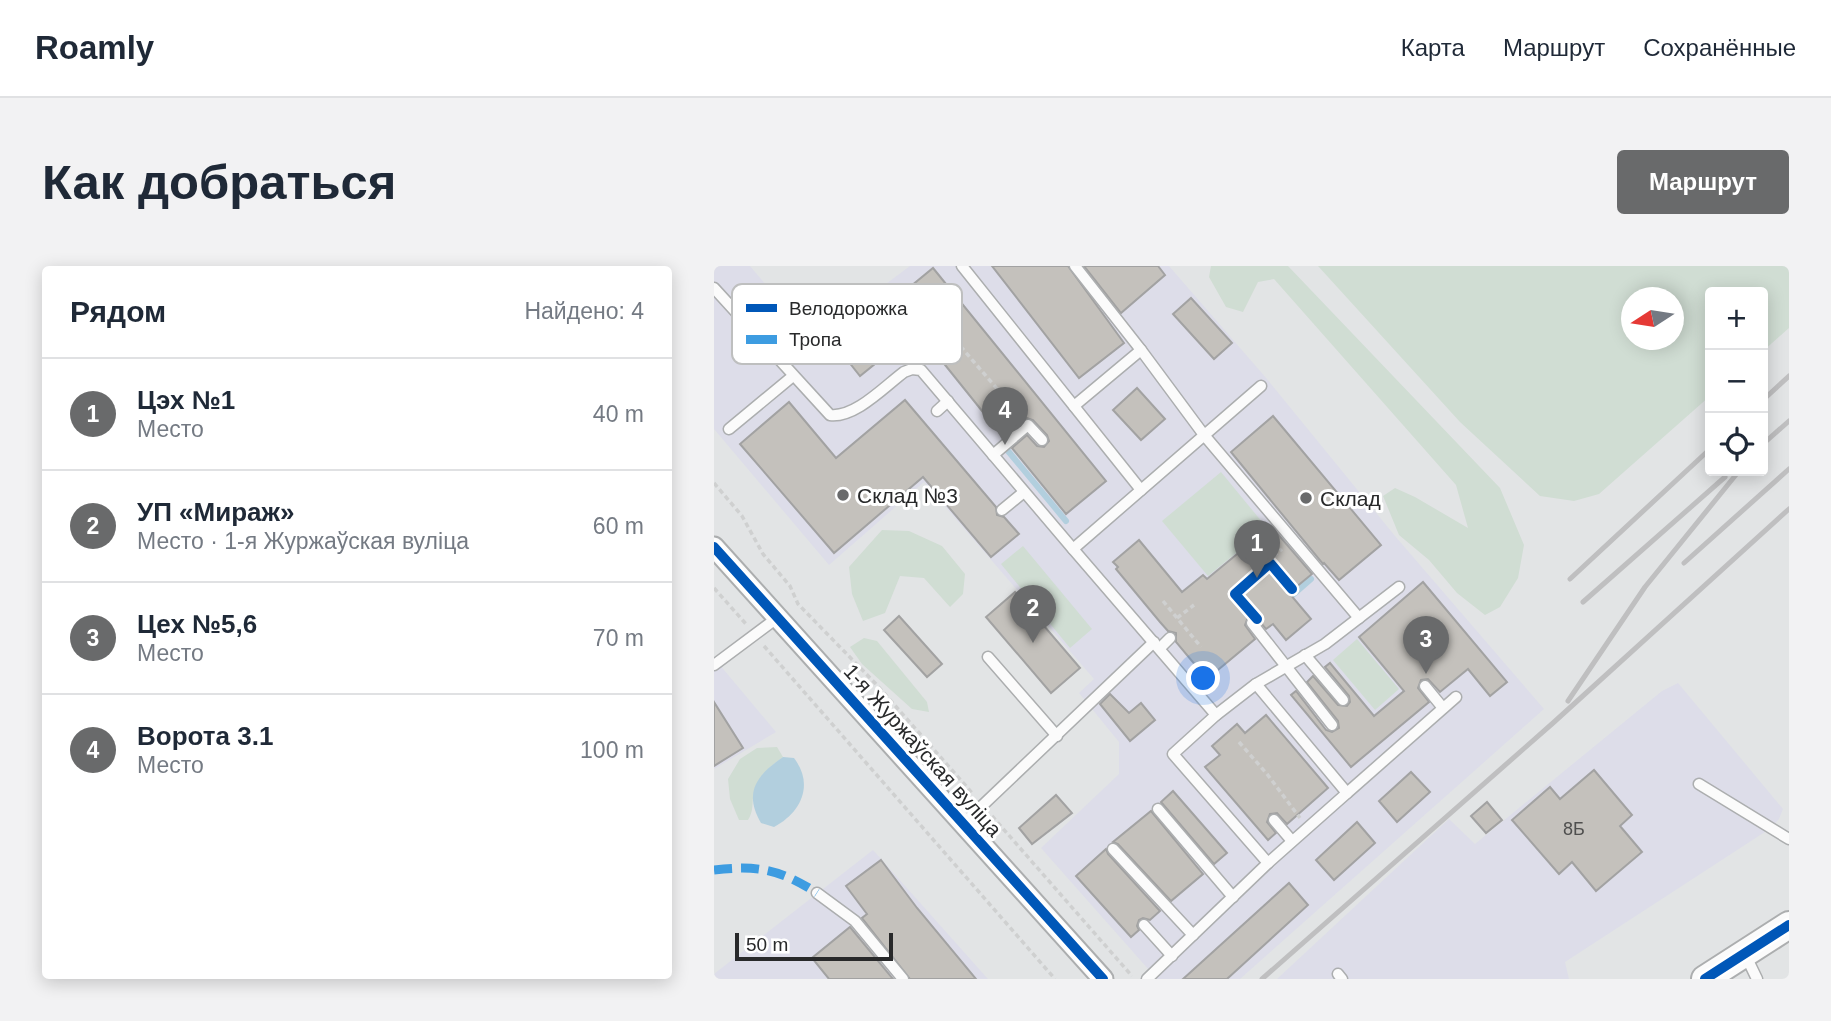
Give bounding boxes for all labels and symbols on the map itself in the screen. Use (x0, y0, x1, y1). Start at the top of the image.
legend (732, 284, 962, 364)
north arrow (1621, 287, 1684, 350)
text: Велодорожка (789, 298, 908, 319)
text: Тропа (789, 329, 842, 350)
pin: 4 (982, 387, 1028, 445)
place label: Склад №3 (857, 484, 958, 507)
marker: Склад №3 (835, 487, 851, 503)
place label: Склад (1320, 487, 1381, 510)
marker: Склад (1298, 490, 1314, 506)
pin: 1 (1234, 520, 1280, 578)
pin: 2 (1010, 585, 1056, 643)
pin: 3 (1403, 616, 1449, 674)
street label: 1-я Журжаўская вуліца (840, 659, 1007, 841)
your location (1186, 661, 1220, 695)
house number: 8Б (1563, 819, 1585, 839)
scale bar (735, 930, 892, 962)

